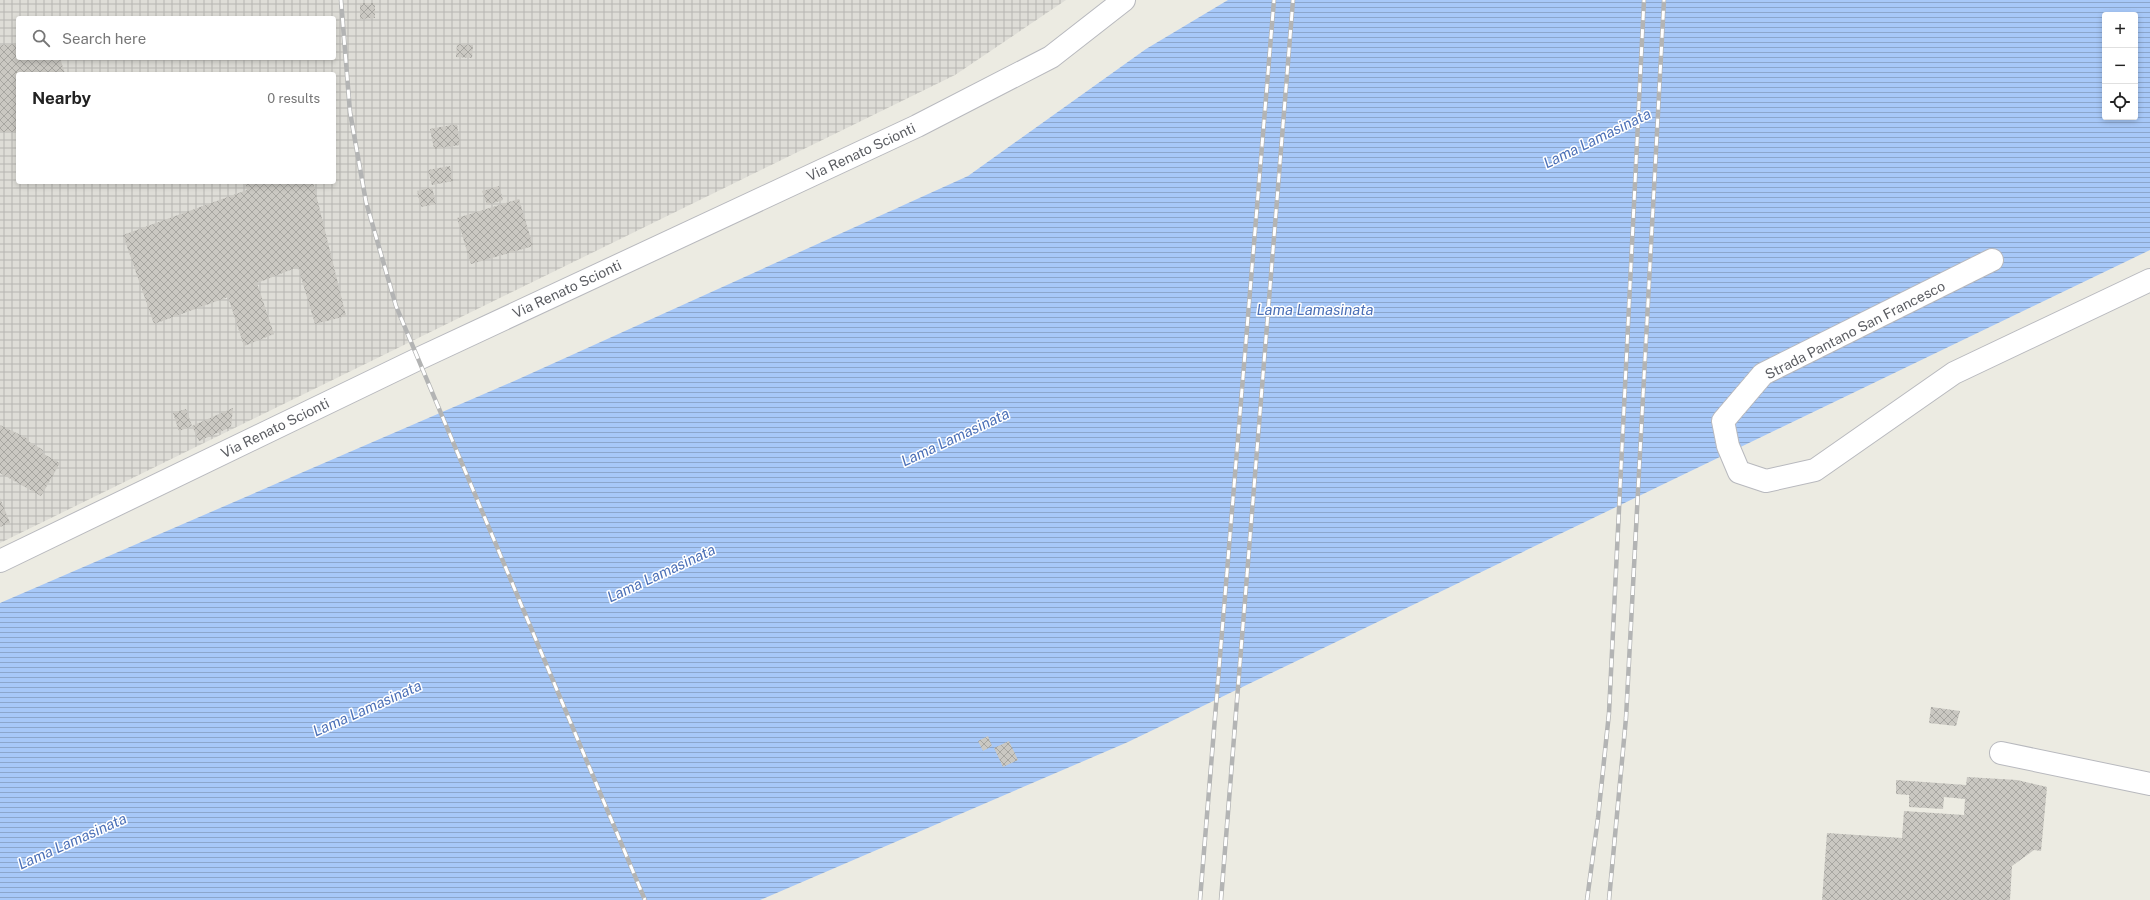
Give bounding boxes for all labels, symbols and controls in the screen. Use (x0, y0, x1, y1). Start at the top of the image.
map controls (2102, 12, 2138, 120)
button: + (2102, 12, 2138, 48)
search box (16, 16, 336, 60)
icon: search (30, 27, 52, 49)
text: Search here (62, 30, 146, 47)
button: − (2102, 48, 2138, 84)
button: locate (2102, 84, 2138, 120)
text: Nearby (32, 88, 91, 108)
text: 0 results (267, 91, 320, 106)
water label: Lama Lamasinata (1541, 105, 1653, 171)
street label: Via Renato Scionti (804, 120, 918, 184)
street label: Via Renato Scionti (510, 257, 624, 321)
street label: Strada Pantano San Francesco (1762, 278, 1948, 382)
water label: Lama Lamasinata (1256, 301, 1374, 318)
street label: Via Renato Scionti (218, 395, 332, 461)
water label: Lama Lamasinata (898, 405, 1012, 469)
water label: Lama Lamasinata (604, 541, 718, 605)
water label: Lama Lamasinata (310, 676, 424, 740)
water label: Lama Lamasinata (15, 809, 129, 873)

